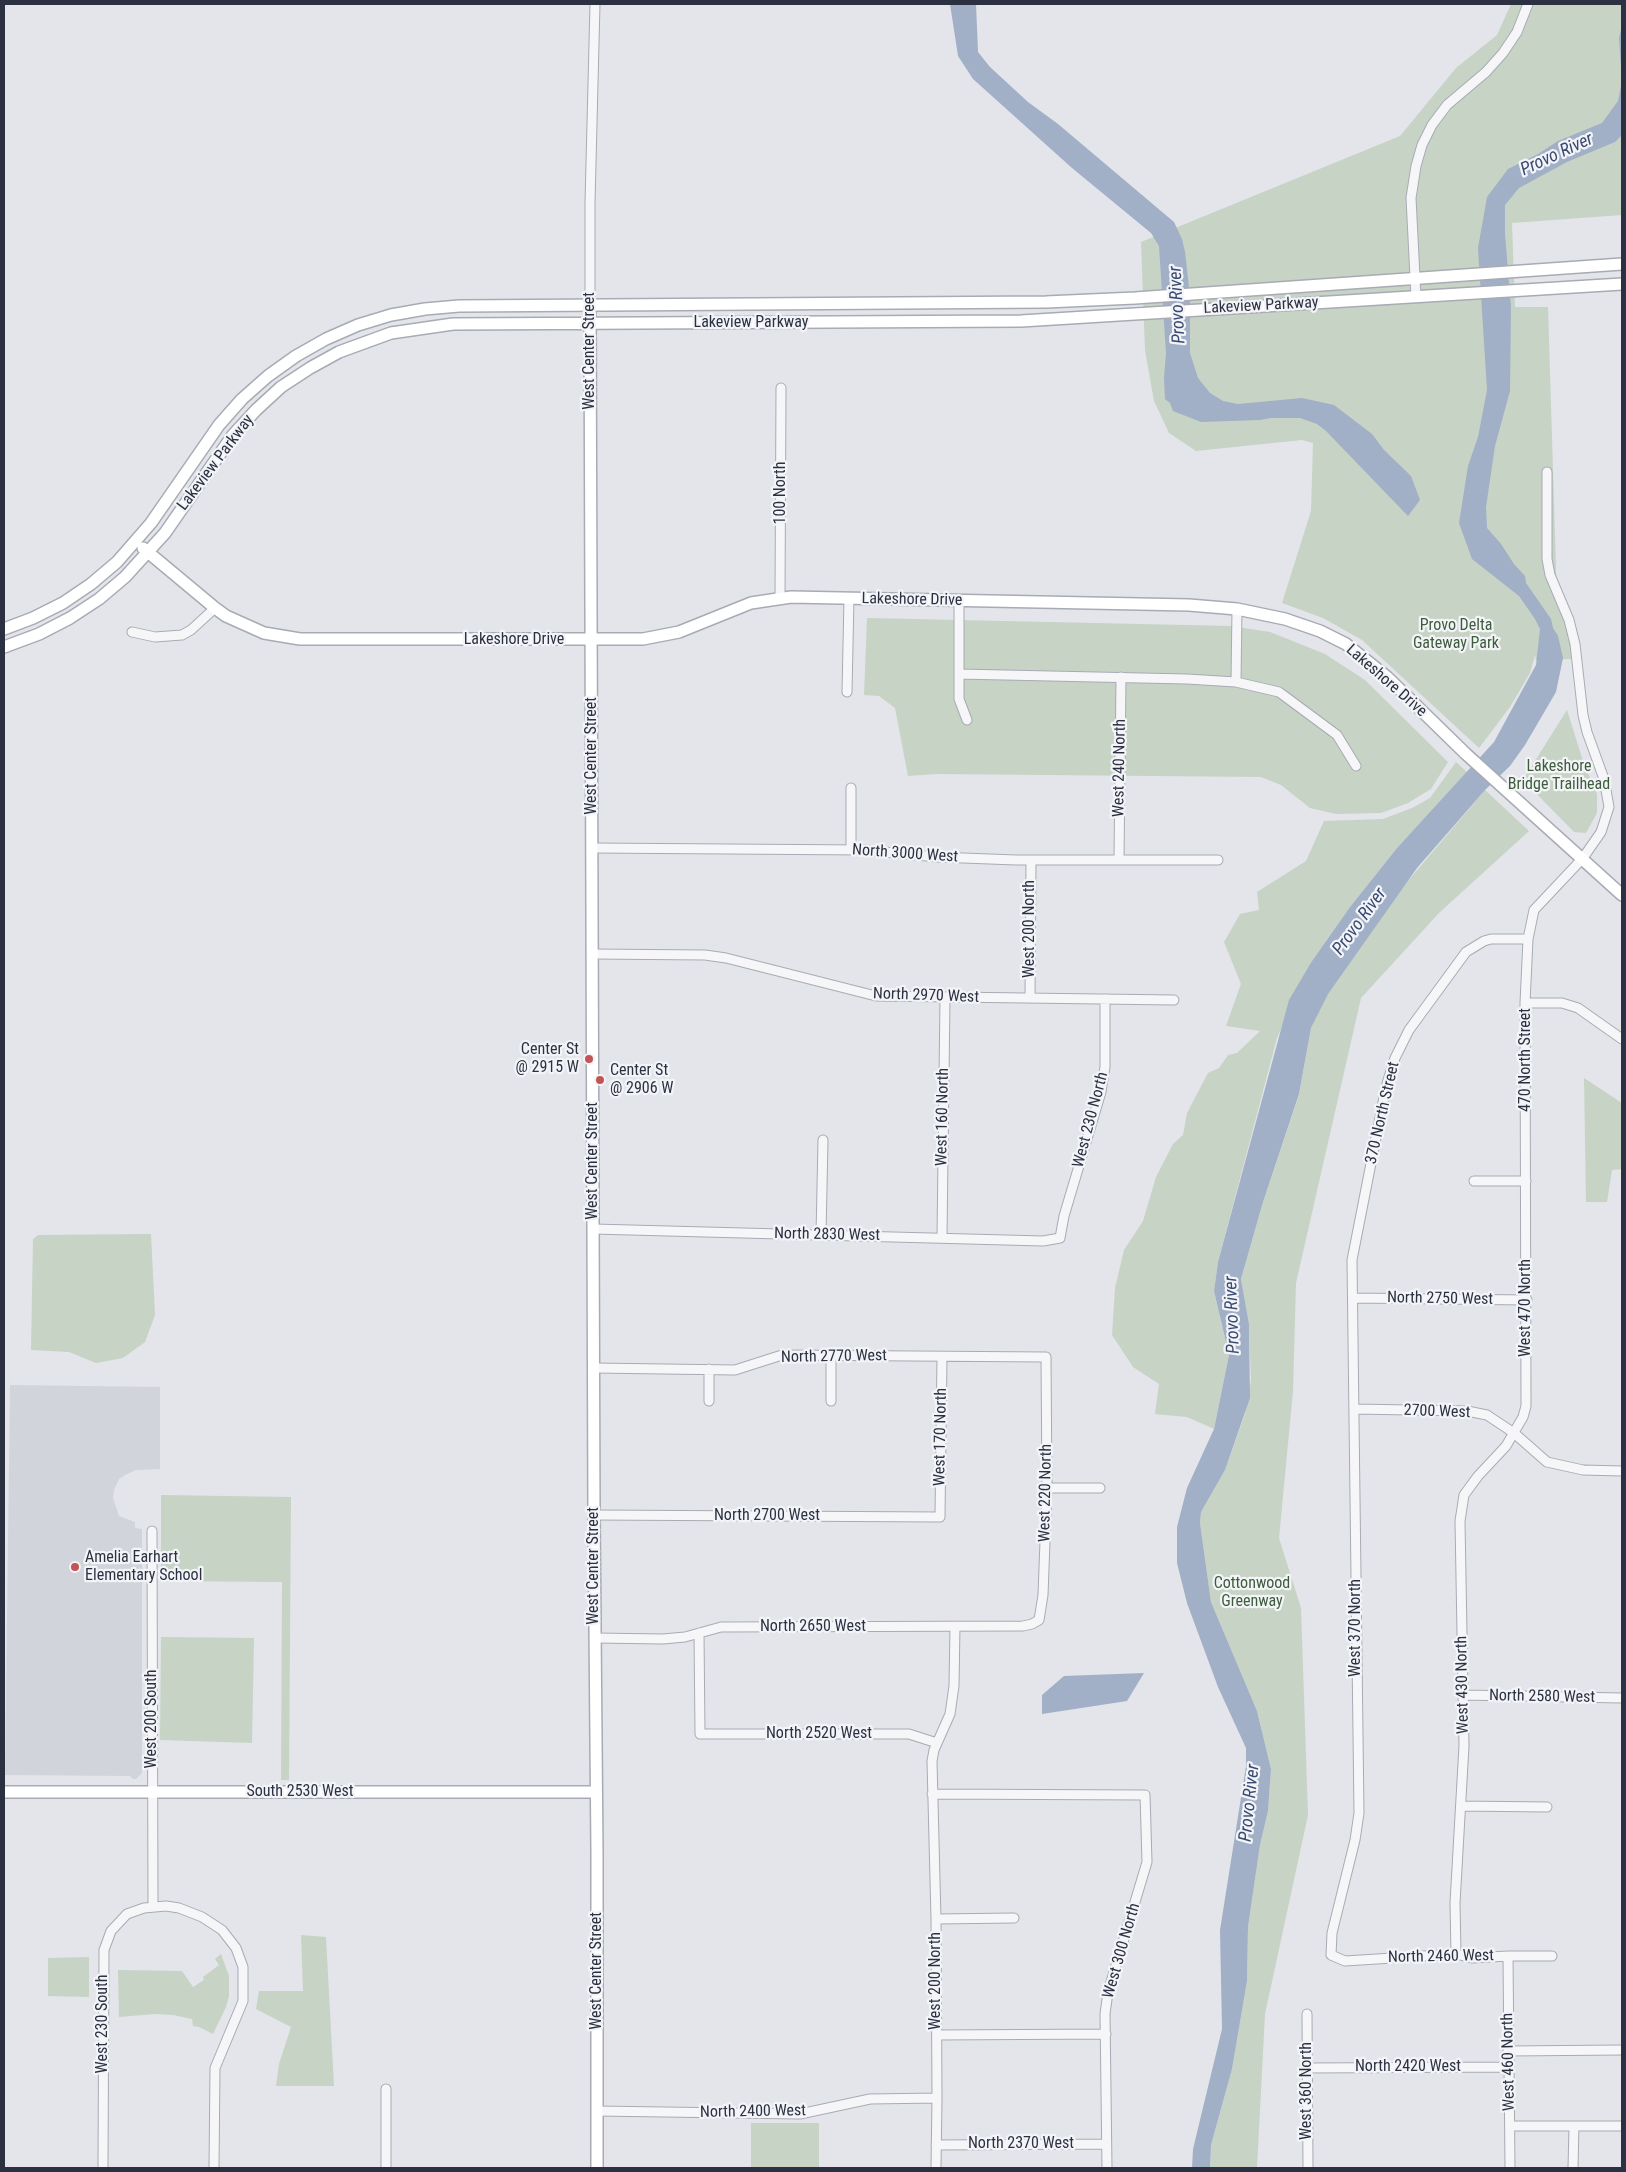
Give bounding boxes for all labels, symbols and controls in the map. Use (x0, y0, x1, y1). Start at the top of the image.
water label: Provo River (1517, 129, 1597, 181)
water label: Provo River (1165, 266, 1191, 344)
street label: West Center Street (580, 292, 600, 410)
street label: Lakeview Parkway (1203, 293, 1319, 319)
street label: Lakeview Parkway (694, 313, 808, 333)
street label: Lakeview Parkway (174, 411, 258, 515)
street label: 100 North (771, 461, 791, 525)
street label: Lakeshore Drive (861, 590, 963, 610)
park label: Provo Delta Gateway Park (1413, 616, 1499, 654)
street label: Lakeshore Drive (464, 630, 564, 650)
street label: Lakeshore Drive (1342, 641, 1430, 721)
street label: West Center Street (582, 697, 602, 815)
street label: West 240 North (1110, 719, 1130, 817)
park label: Lakeshore Bridge Trailhead (1508, 757, 1610, 795)
street label: North 3000 West (851, 841, 959, 867)
street label: West 200 North (1020, 880, 1040, 978)
water label: Provo River (1328, 884, 1392, 960)
street label: North 2970 West (873, 985, 979, 1007)
street label: 470 North Street (1516, 1008, 1536, 1112)
place label: Center St @ 2915 W (516, 1040, 579, 1078)
marker: Center St @ 2915 W (583, 1053, 595, 1065)
street label: 370 North Street (1362, 1060, 1404, 1166)
place label: Center St @ 2906 W (610, 1061, 673, 1099)
street label: West 160 North (933, 1068, 953, 1166)
street label: West 230 North (1069, 1070, 1113, 1170)
marker: Center St @ 2906 W (594, 1074, 606, 1086)
street label: West Center Street (583, 1102, 603, 1220)
street label: North 2830 West (774, 1224, 880, 1246)
street label: West 470 North (1516, 1259, 1536, 1357)
water label: Provo River (1221, 1276, 1245, 1354)
street label: North 2750 West (1387, 1288, 1493, 1310)
street label: North 2770 West (781, 1346, 887, 1368)
street label: West 170 North (931, 1388, 951, 1486)
street label: 2700 West (1403, 1401, 1471, 1423)
street label: West 220 North (1036, 1444, 1056, 1542)
street label: North 2700 West (714, 1506, 820, 1526)
street label: West Center Street (584, 1507, 604, 1625)
place label: Amelia Earhart Elementary School (85, 1548, 202, 1586)
marker: Amelia Earhart Elementary School (69, 1561, 81, 1573)
park label: Cottonwood Greenway (1214, 1574, 1290, 1612)
street label: West 370 North (1346, 1579, 1366, 1677)
street label: North 2650 West (760, 1617, 866, 1637)
street label: West 430 North (1453, 1636, 1473, 1734)
street label: West 200 South (142, 1669, 162, 1769)
street label: North 2580 West (1489, 1686, 1595, 1708)
street label: North 2520 West (766, 1724, 872, 1744)
water label: Provo River (1235, 1763, 1265, 1843)
street label: South 2530 West (247, 1782, 353, 1802)
street label: West 300 North (1099, 1901, 1145, 2001)
street label: West Center Street (587, 1912, 607, 2030)
street label: West 200 North (926, 1932, 946, 2030)
street label: North 2460 West (1388, 1946, 1494, 1968)
street label: West 230 South (93, 1974, 113, 2074)
street label: West 460 North (1499, 2013, 1519, 2111)
street label: West 360 North (1297, 2042, 1317, 2140)
street label: North 2420 West (1355, 2057, 1461, 2077)
street label: North 2400 West (700, 2101, 806, 2123)
street label: North 2370 West (968, 2134, 1074, 2154)

